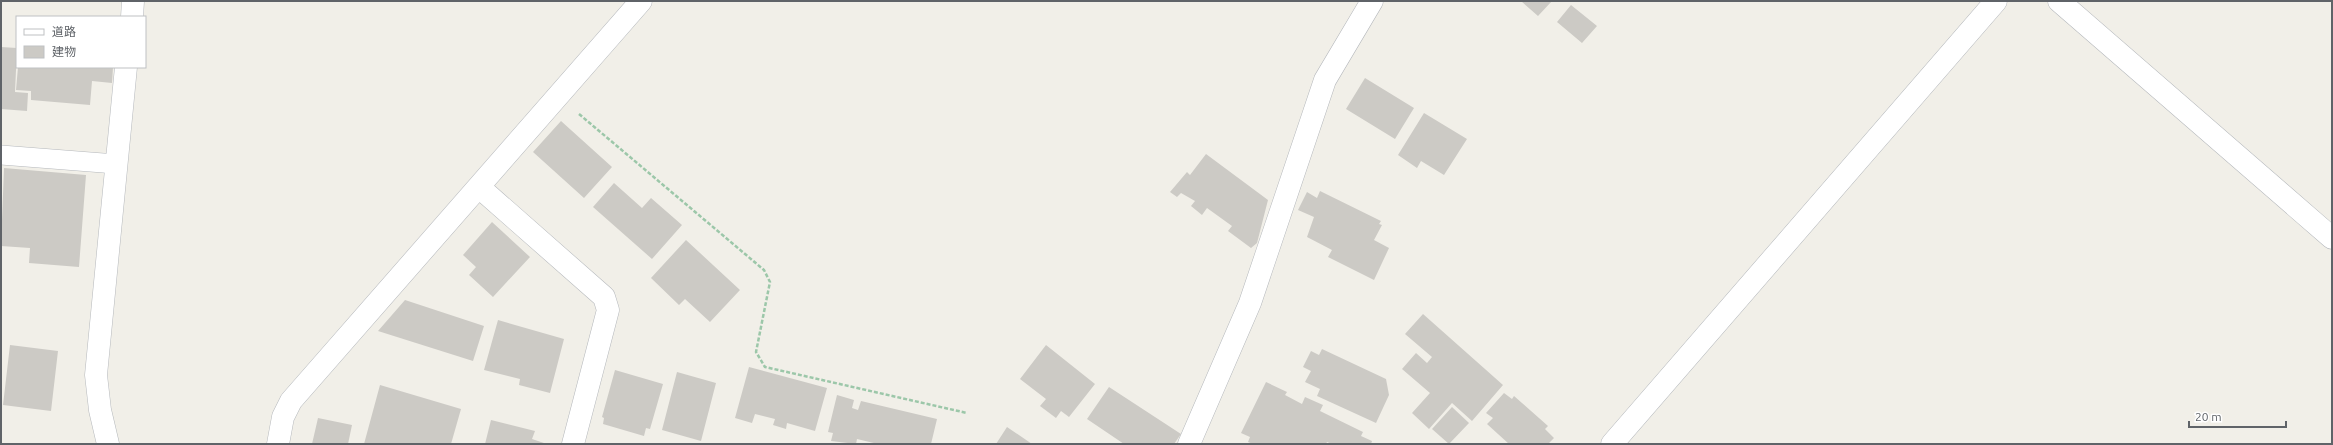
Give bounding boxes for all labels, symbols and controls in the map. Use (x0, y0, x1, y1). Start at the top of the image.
legend (16, 16, 146, 68)
text: 道路 (52, 25, 76, 38)
text: 建物 (52, 45, 76, 58)
scale bar (2189, 403, 2286, 429)
text: 20 m (2195, 410, 2222, 423)

